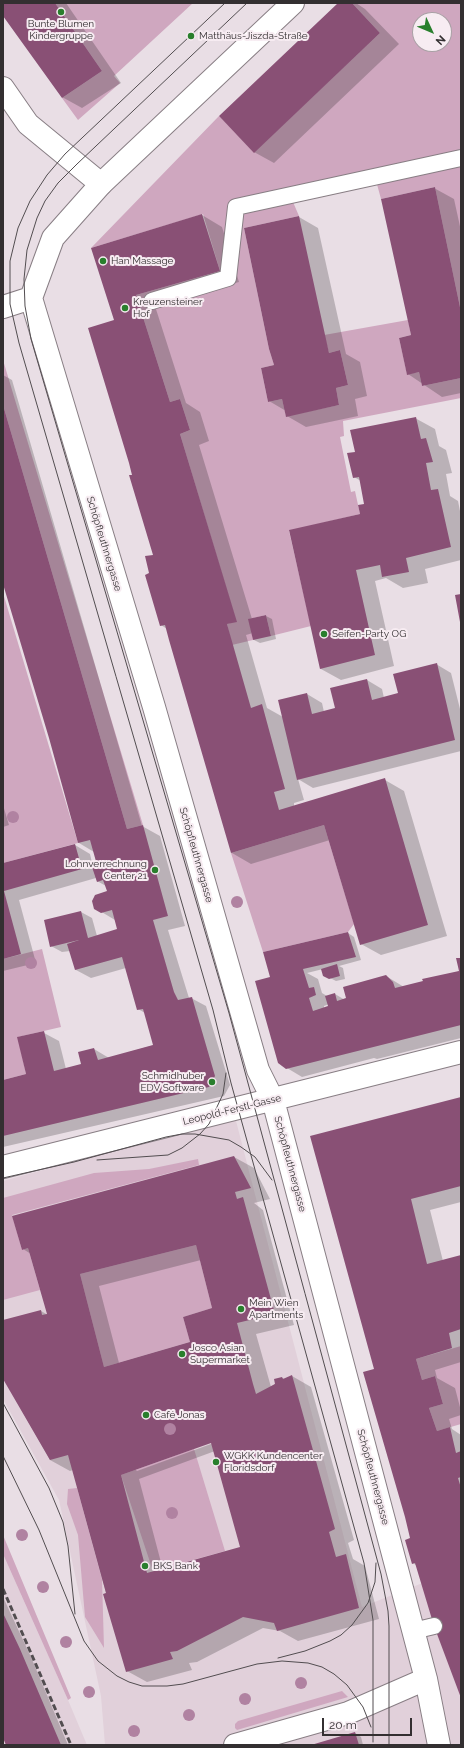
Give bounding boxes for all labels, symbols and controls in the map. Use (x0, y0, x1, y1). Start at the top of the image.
marker: Bunte Blumen Kindergruppe (56, 7, 66, 17)
north arrow (412, 12, 452, 52)
place label: Bunte Blumen Kindergruppe (28, 18, 94, 42)
place label: Matthäus-Jiszda-Straße (199, 30, 308, 42)
marker: Matthäus-Jiszda-Straße (186, 31, 196, 41)
text: N (433, 32, 448, 48)
place label: Han Massage (111, 255, 173, 267)
marker: Han Massage (98, 256, 108, 266)
place label: Kreuzensteiner Hof (133, 296, 202, 320)
marker: Kreuzensteiner Hof (120, 303, 130, 313)
street label: Schöpfleuthnergasse (84, 495, 124, 593)
place label: Seifen-Party OG (332, 628, 406, 640)
marker: Seifen-Party OG (319, 629, 329, 639)
street label: Schöpfleuthnergasse (177, 806, 215, 904)
place label: Lohnverrechnung Center 21 (65, 858, 147, 882)
marker: Lohnverrechnung Center 21 (150, 865, 160, 875)
place label: Schmidhuber EDV Software (140, 1070, 204, 1094)
marker: Schmidhuber EDV Software (207, 1077, 217, 1087)
street label: Leopold-Ferstl-Gasse (182, 1092, 282, 1128)
street label: Schöpfleuthnergasse (271, 1115, 309, 1213)
place label: Mein Wien Apartments (249, 1297, 303, 1320)
marker: Mein Wien Apartments (236, 1304, 246, 1314)
place label: Josco Asian Supermarket (190, 1342, 250, 1366)
marker: Josco Asian Supermarket (177, 1349, 187, 1359)
place label: Café Jonas (154, 1409, 205, 1421)
marker: Café Jonas (141, 1410, 151, 1420)
street label: Schöpfleuthnergasse (354, 1428, 392, 1526)
place label: WGKK Kundencenter Floridsdorf (224, 1450, 322, 1474)
marker: WGKK Kundencenter Floridsdorf (211, 1457, 221, 1467)
place label: BKS Bank (153, 1560, 198, 1572)
marker: BKS Bank (140, 1561, 150, 1571)
scale bar (324, 1710, 414, 1736)
text: 20 m (329, 1718, 357, 1732)

